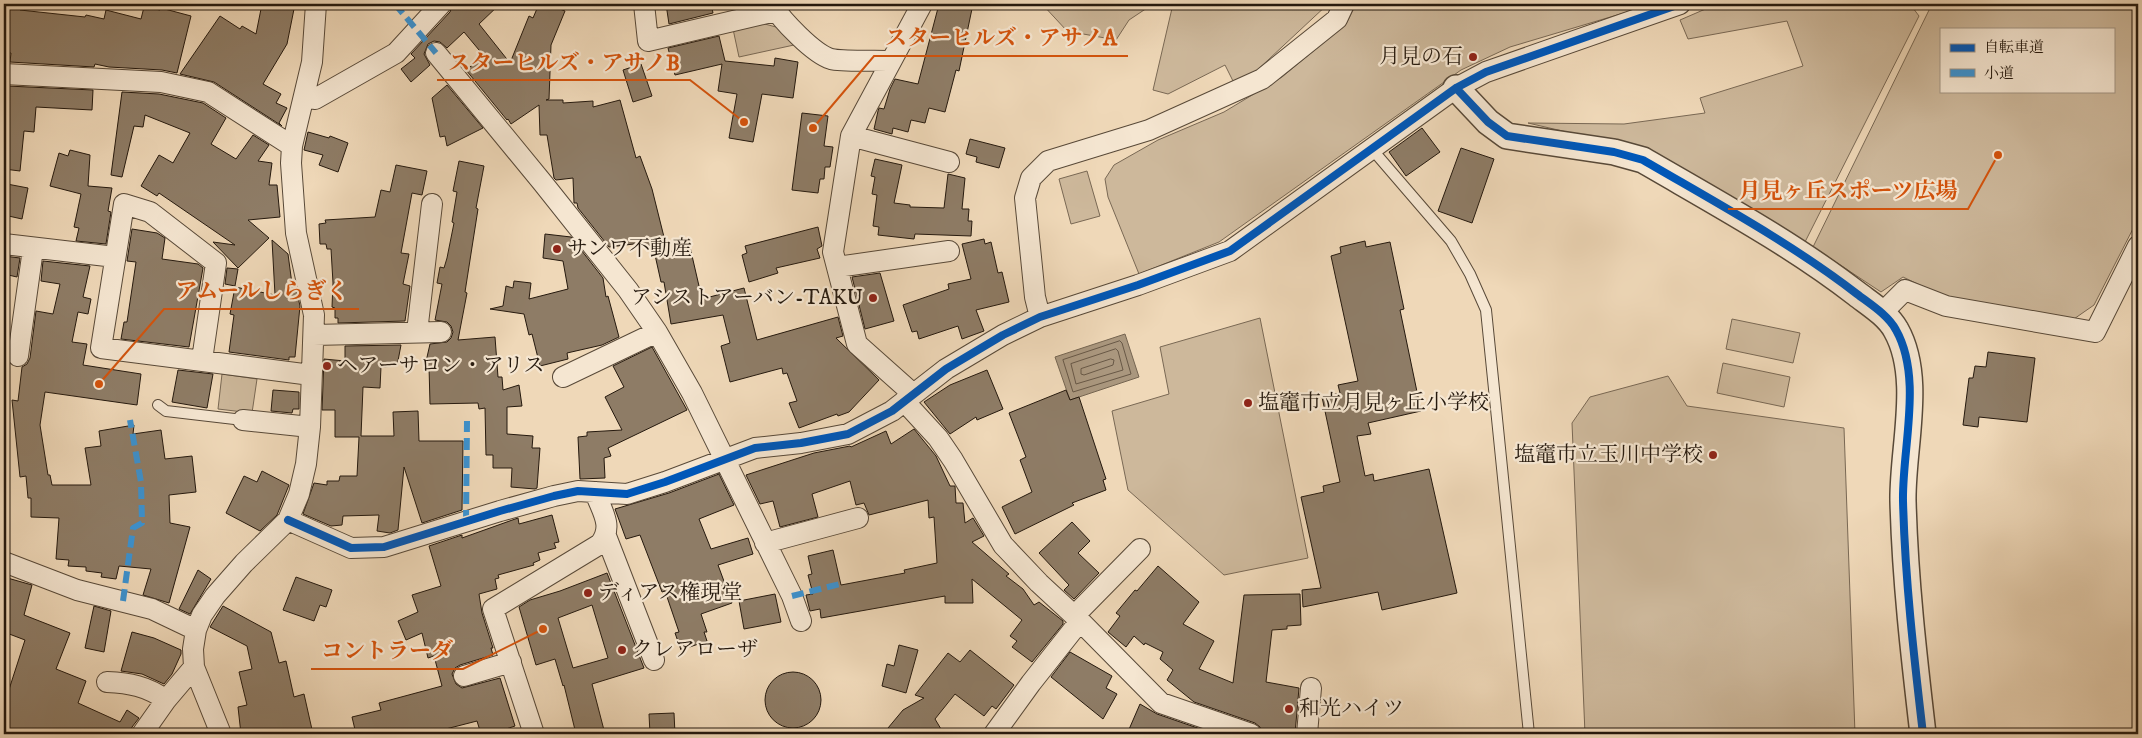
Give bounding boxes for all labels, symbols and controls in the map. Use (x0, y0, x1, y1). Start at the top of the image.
callout: スターヒルズ・アサノA (874, 19, 1128, 56)
text: スターヒルズ・アサノA (885, 25, 1118, 52)
legend (1940, 28, 2114, 92)
text: 自転車道 (1984, 38, 2044, 57)
callout: スターヒルズ・アサノB (437, 43, 690, 80)
place label: 月見の石 (1379, 44, 1463, 70)
text: スターヒルズ・アサノB (448, 50, 680, 77)
marker: 月見の石 (1467, 51, 1479, 63)
text: 小道 (1984, 64, 2014, 83)
callout: 月見ヶ丘スポーツ広場 (1728, 172, 1968, 209)
text: 月見ヶ丘スポーツ広場 (1738, 178, 1958, 205)
place label: サンワ不動産 (567, 236, 692, 262)
marker: サンワ不動産 (551, 243, 563, 255)
callout: アムールしらぎく (164, 272, 359, 309)
text: アムールしらぎく (176, 278, 348, 305)
place label: アシストアーバン-TAKU (631, 285, 863, 311)
marker: アシストアーバン-TAKU (867, 292, 879, 304)
place label: ヘアーサロン・アリス (337, 353, 544, 379)
marker: ヘアーサロン・アリス (321, 360, 333, 372)
place label: 塩竈市立月見ヶ丘小学校 (1258, 390, 1489, 416)
marker: 塩竈市立月見ヶ丘小学校 (1242, 397, 1254, 409)
place label: 塩竈市立玉川中学校 (1514, 442, 1703, 468)
marker: 塩竈市立玉川中学校 (1707, 449, 1719, 461)
place label: ディアス権現堂 (598, 580, 742, 606)
marker: ディアス権現堂 (582, 587, 594, 599)
callout: コントラーダ (311, 632, 463, 669)
place label: クレアローザ (632, 637, 758, 663)
text: コントラーダ (321, 638, 453, 665)
marker: クレアローザ (616, 644, 628, 656)
place label: 和光ハイツ (1299, 696, 1404, 722)
marker: 和光ハイツ (1283, 703, 1295, 715)

